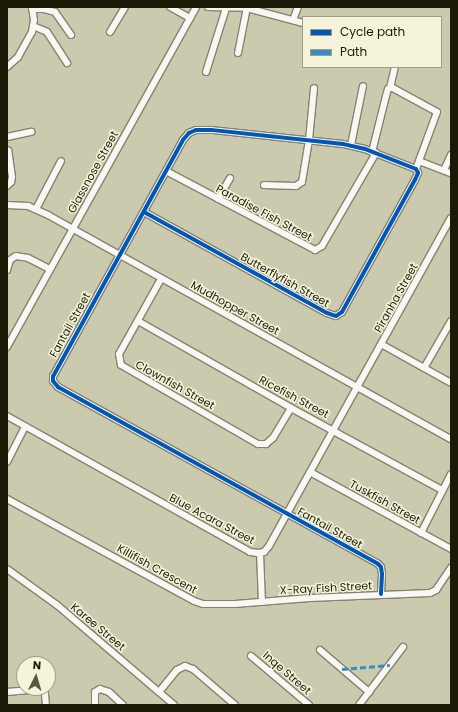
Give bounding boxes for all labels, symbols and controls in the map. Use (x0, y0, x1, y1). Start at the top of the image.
legend (302, 16, 442, 68)
text: Cycle path (340, 23, 405, 40)
text: Path (340, 43, 367, 60)
street label: Glassnose Street (65, 129, 121, 215)
street label: Paradise Fish Street (214, 182, 314, 244)
street label: Butterflyfish Street (238, 250, 332, 310)
street label: Piranha Street (371, 261, 421, 335)
street label: Mudhopper Street (189, 278, 281, 338)
street label: Fantail Street (47, 290, 93, 360)
street label: Clownfish Street (133, 358, 217, 412)
street label: Ricefish Street (257, 373, 331, 421)
street label: Tuskfish Street (347, 477, 423, 527)
street label: Blue Acara Street (167, 491, 257, 547)
street label: Fantail Street (295, 505, 365, 551)
street label: Killifish Crescent (115, 542, 199, 596)
street label: X-Ray Fish Street (280, 579, 372, 597)
street label: Karee Street (68, 600, 128, 654)
street label: Inqe Street (260, 649, 314, 697)
north arrow (16, 656, 56, 696)
text: N (32, 657, 42, 673)

